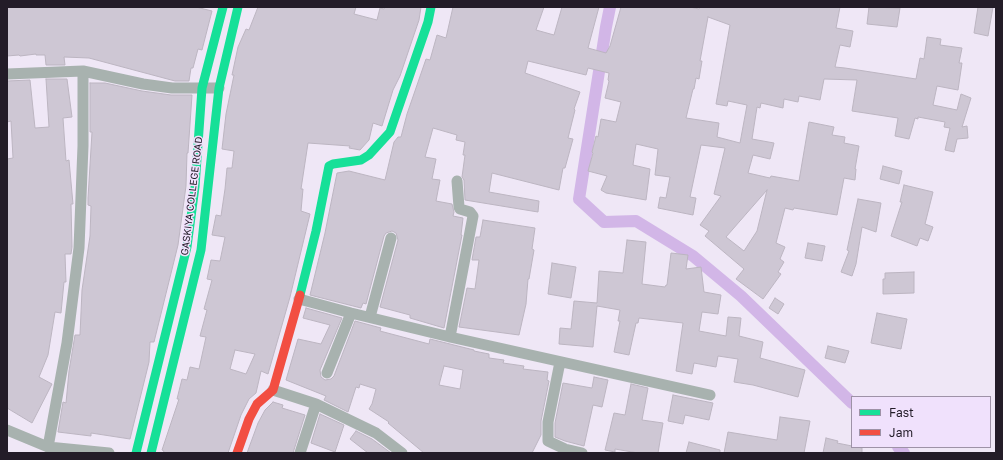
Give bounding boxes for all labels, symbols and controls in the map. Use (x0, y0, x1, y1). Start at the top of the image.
street label: GASKIYA COLLEGE ROAD (179, 136, 205, 256)
legend (851, 396, 991, 448)
text: Fast (889, 405, 914, 420)
text: Jam (889, 425, 913, 440)

